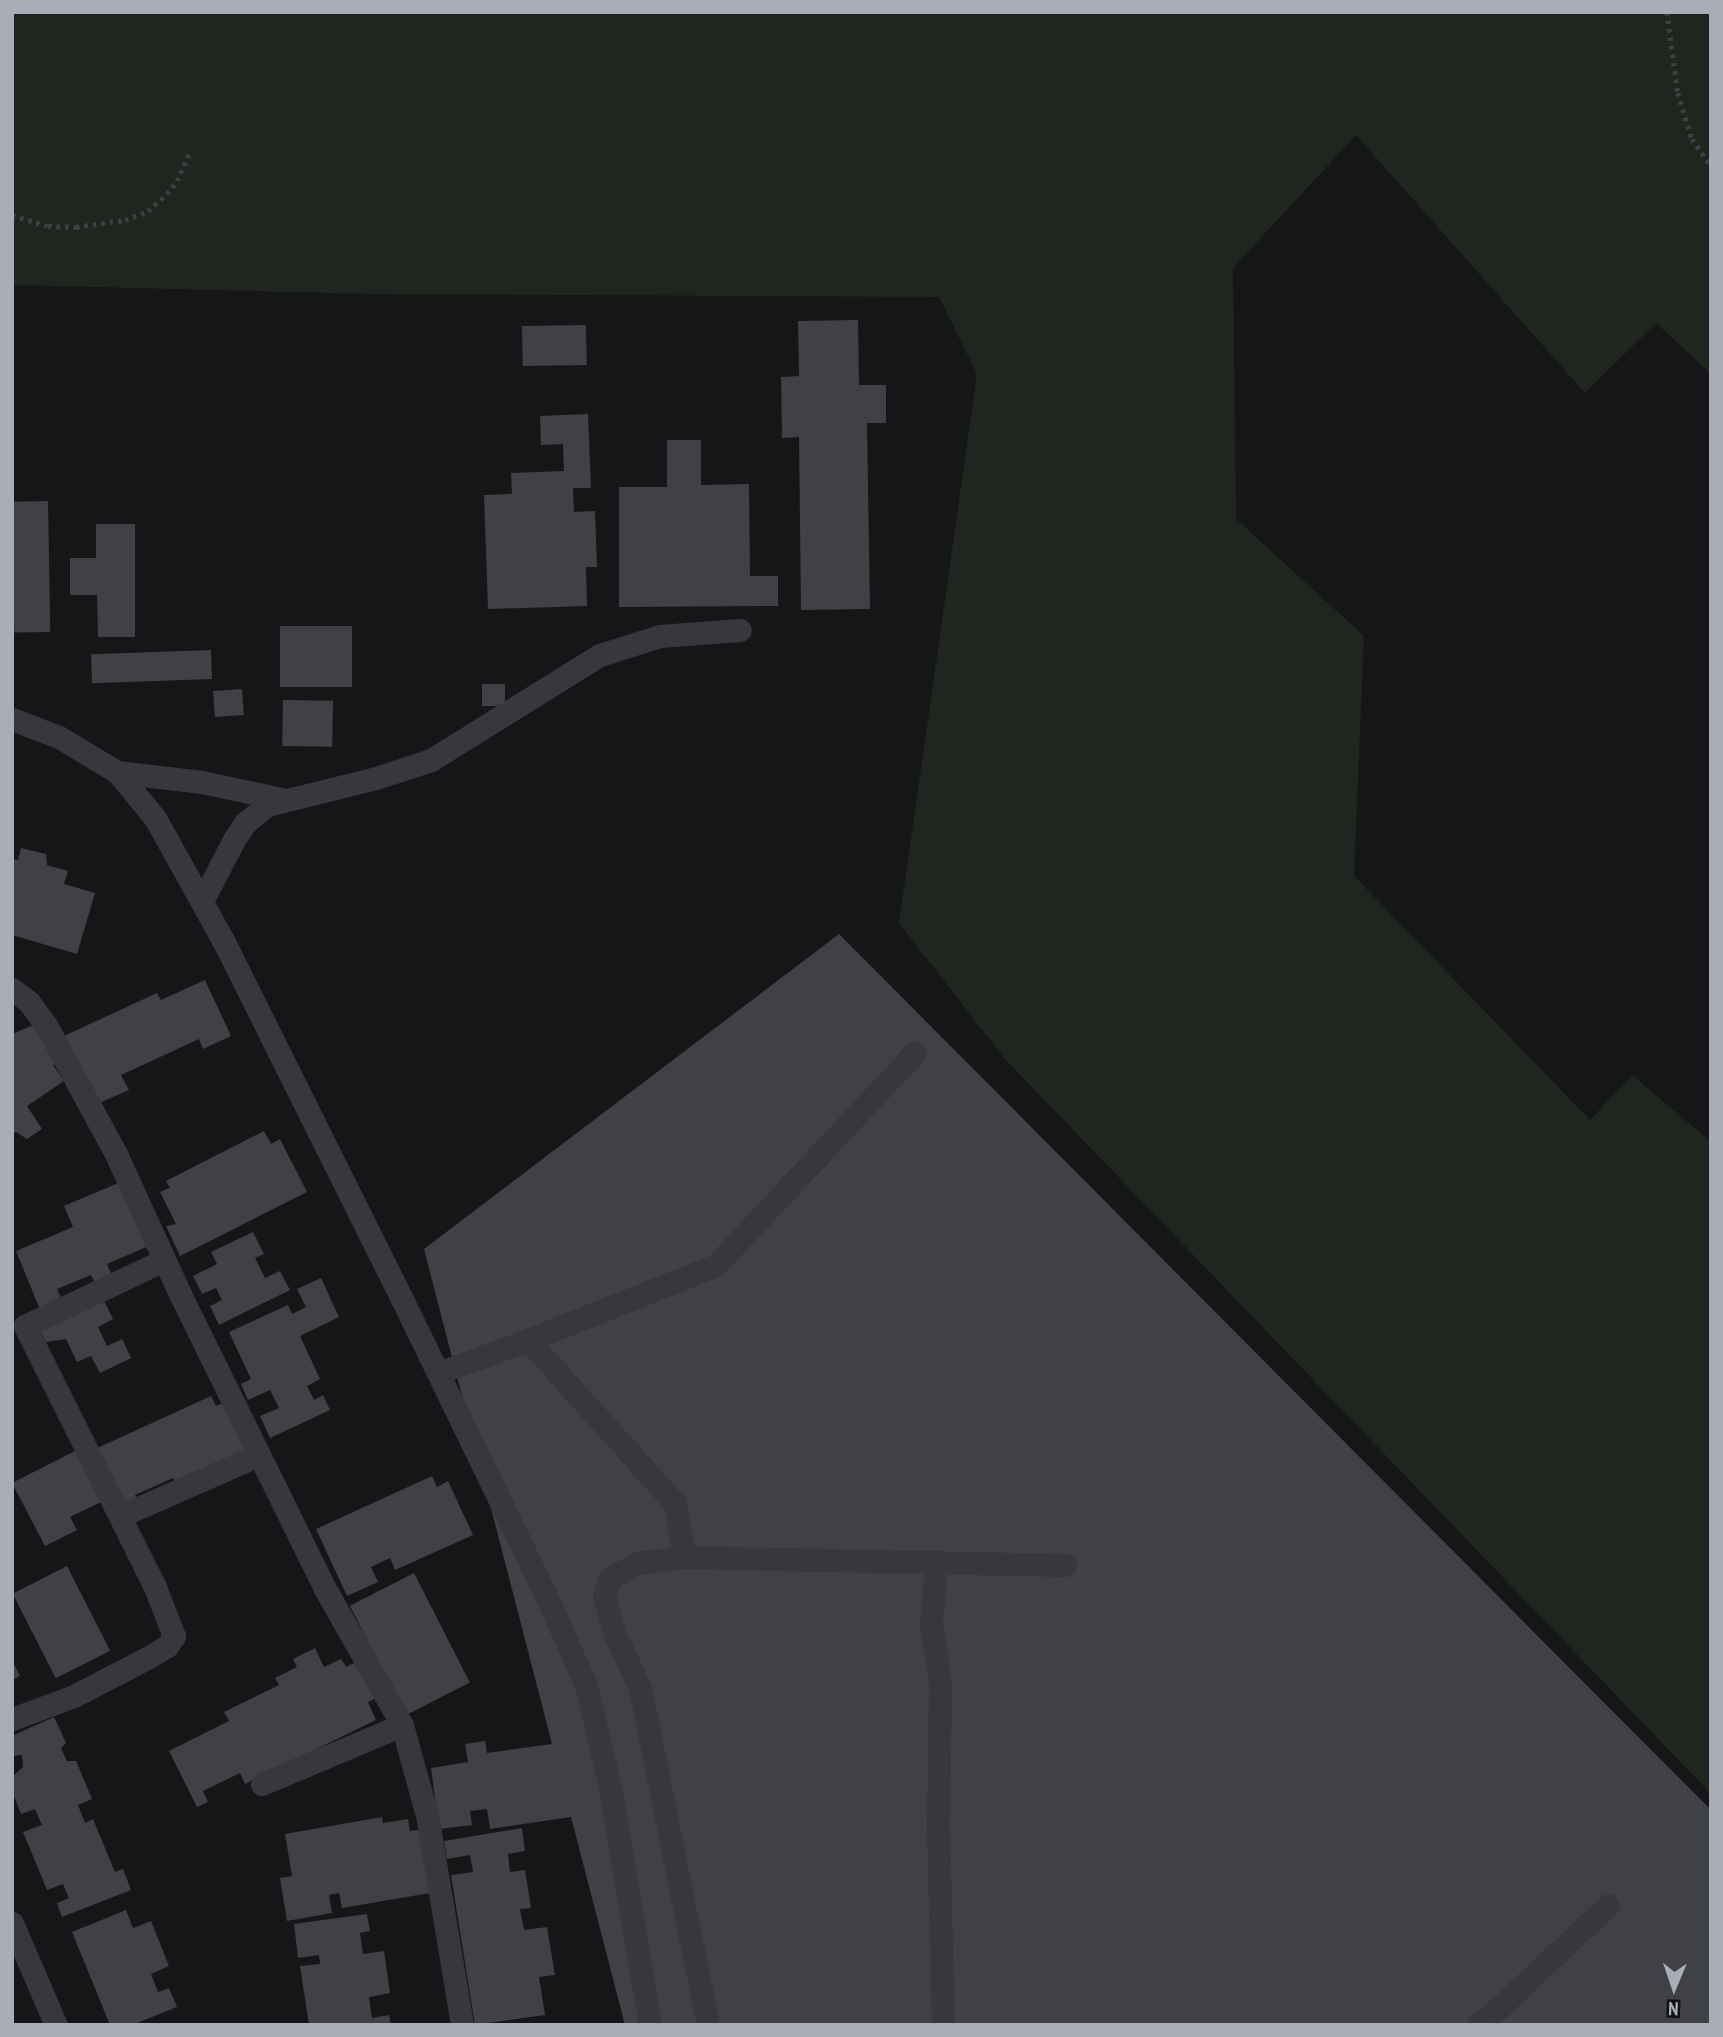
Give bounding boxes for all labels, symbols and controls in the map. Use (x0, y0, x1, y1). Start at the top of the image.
north arrow (1639, 1953, 1709, 2023)
text: N (1668, 1997, 1679, 2021)

